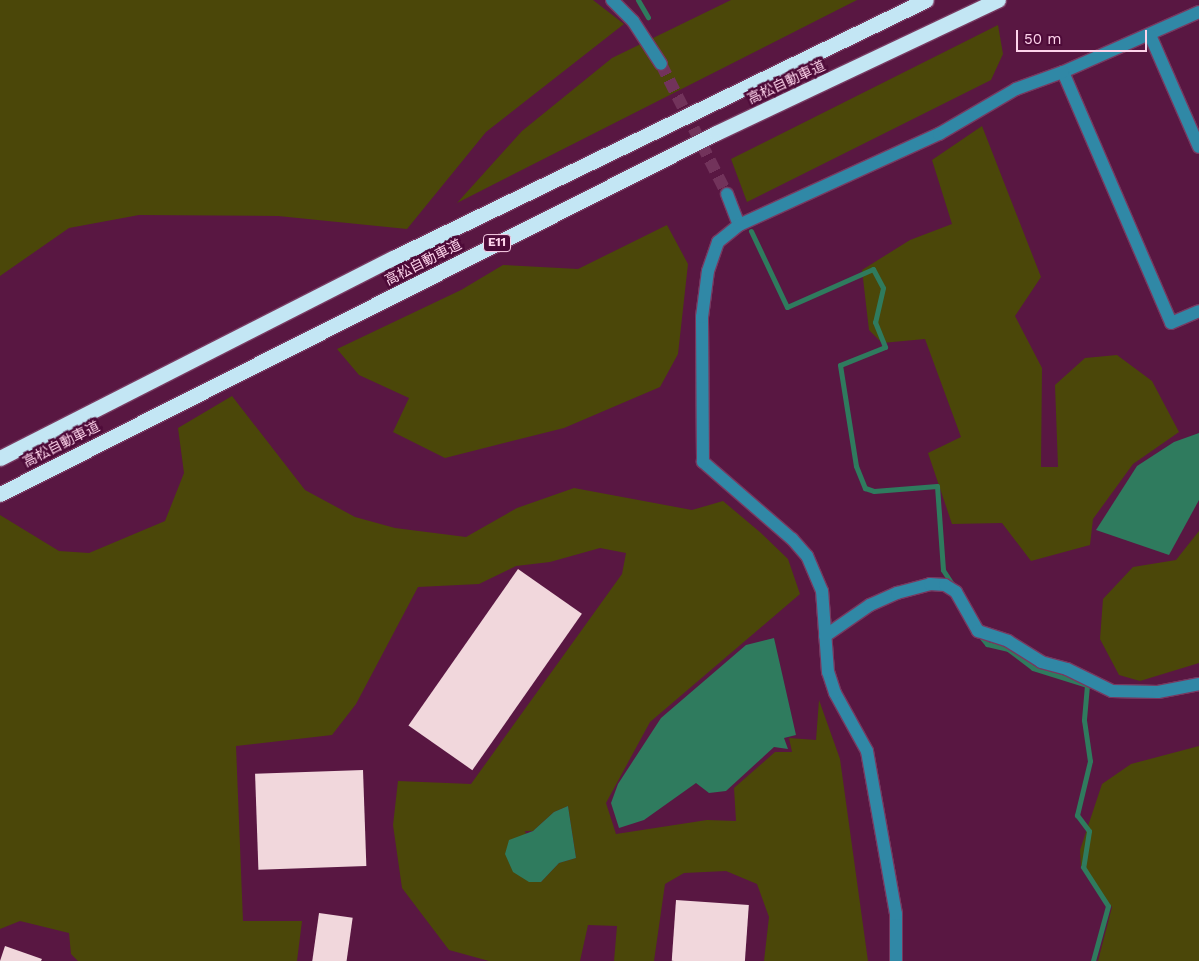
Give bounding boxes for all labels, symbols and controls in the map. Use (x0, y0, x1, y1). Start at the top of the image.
scale bar (1019, 20, 1150, 52)
text: 50 m (1024, 30, 1061, 48)
street label: 高松自動車道 (744, 57, 828, 107)
road number: E11 (482, 234, 512, 252)
street label: 高松自動車道 (382, 235, 464, 289)
street label: 高松自動車道 (20, 417, 102, 471)

